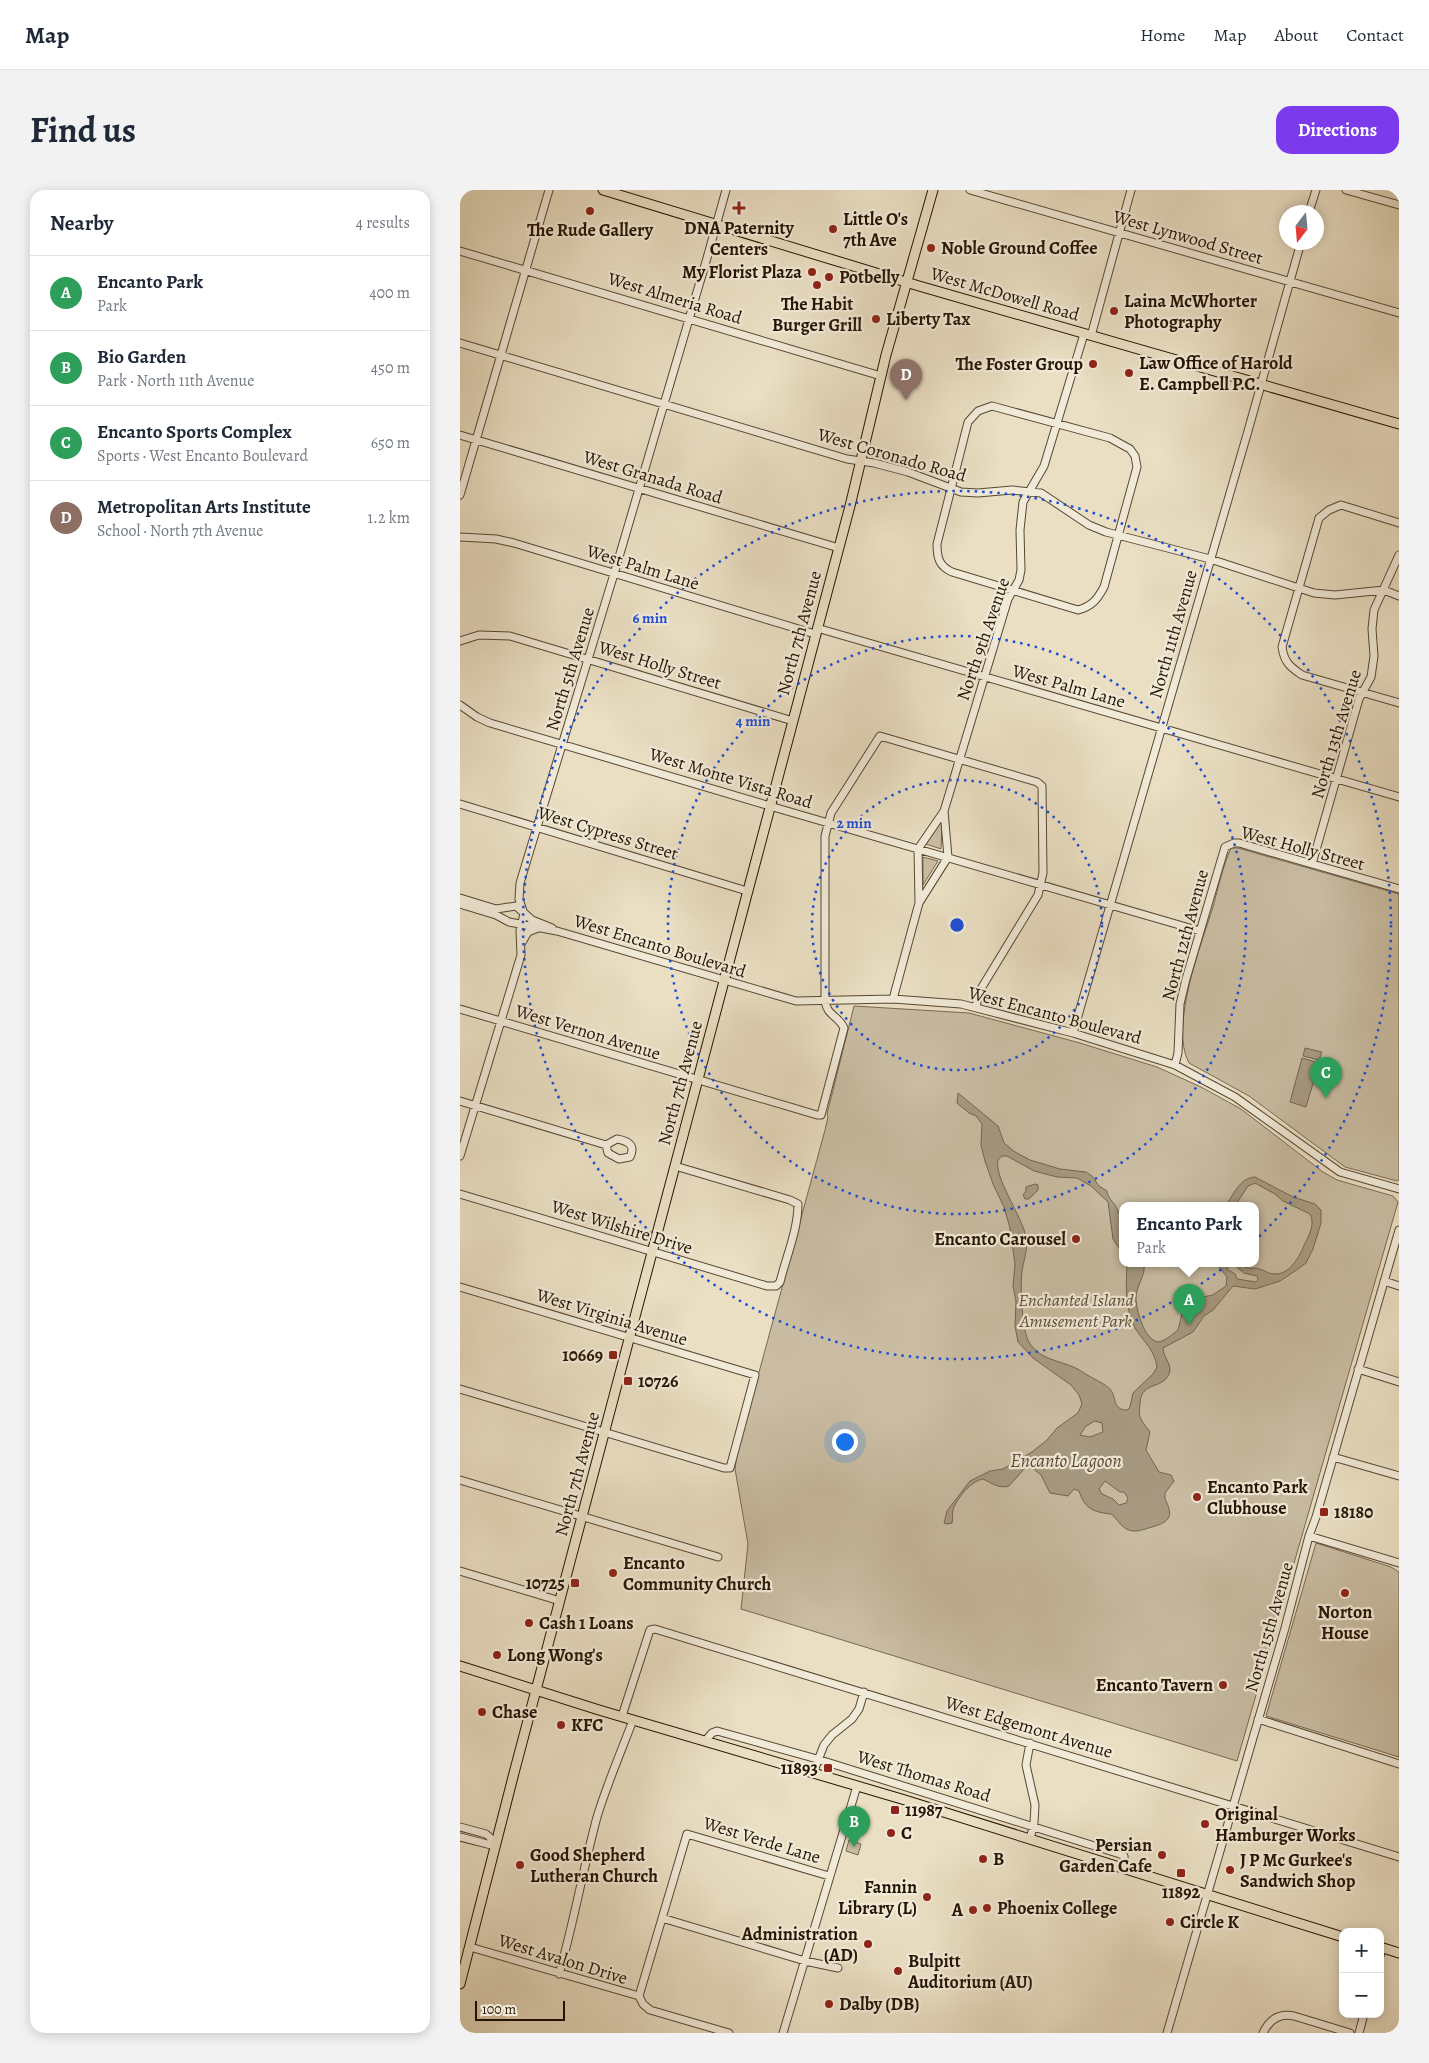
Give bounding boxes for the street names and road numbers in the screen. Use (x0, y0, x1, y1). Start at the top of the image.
street label: West Lynwood Street (1109, 204, 1266, 270)
street label: West McDowell Road (927, 261, 1083, 327)
street label: West Almeria Road (604, 266, 745, 330)
street label: West Coronado Road (814, 422, 970, 488)
street label: West Granada Road (580, 444, 726, 510)
street label: West Palm Lane (583, 538, 702, 596)
street label: North 11th Avenue (1143, 567, 1203, 701)
street label: North 7th Avenue (771, 568, 827, 698)
street label: North 9th Avenue (951, 574, 1015, 704)
street label: North 5th Avenue (540, 604, 600, 734)
street label: West Holly Street (595, 635, 724, 695)
street label: West Palm Lane (1009, 658, 1128, 714)
street label: North 13th Avenue (1305, 666, 1367, 802)
street label: West Monte Vista Road (646, 741, 816, 814)
street label: West Cypress Street (534, 800, 681, 866)
street label: West Holly Street (1238, 820, 1368, 876)
street label: North 12th Avenue (1156, 867, 1214, 1003)
street label: West Encanto Boulevard (570, 908, 749, 984)
street label: West Encanto Boulevard (965, 980, 1145, 1050)
street label: West Vernon Avenue (511, 998, 664, 1066)
street label: North 7th Avenue (652, 1018, 708, 1148)
street label: West Wilshire Drive (548, 1194, 696, 1260)
street label: West Virginia Avenue (532, 1282, 691, 1351)
street label: North 7th Avenue (549, 1409, 605, 1539)
street label: North 15th Avenue (1239, 1559, 1299, 1695)
street label: West Edgemont Avenue (941, 1690, 1116, 1764)
street label: West Thomas Road (853, 1744, 994, 1808)
street label: West Verde Lane (699, 1810, 824, 1869)
street label: West Avalon Drive (495, 1928, 630, 1990)

